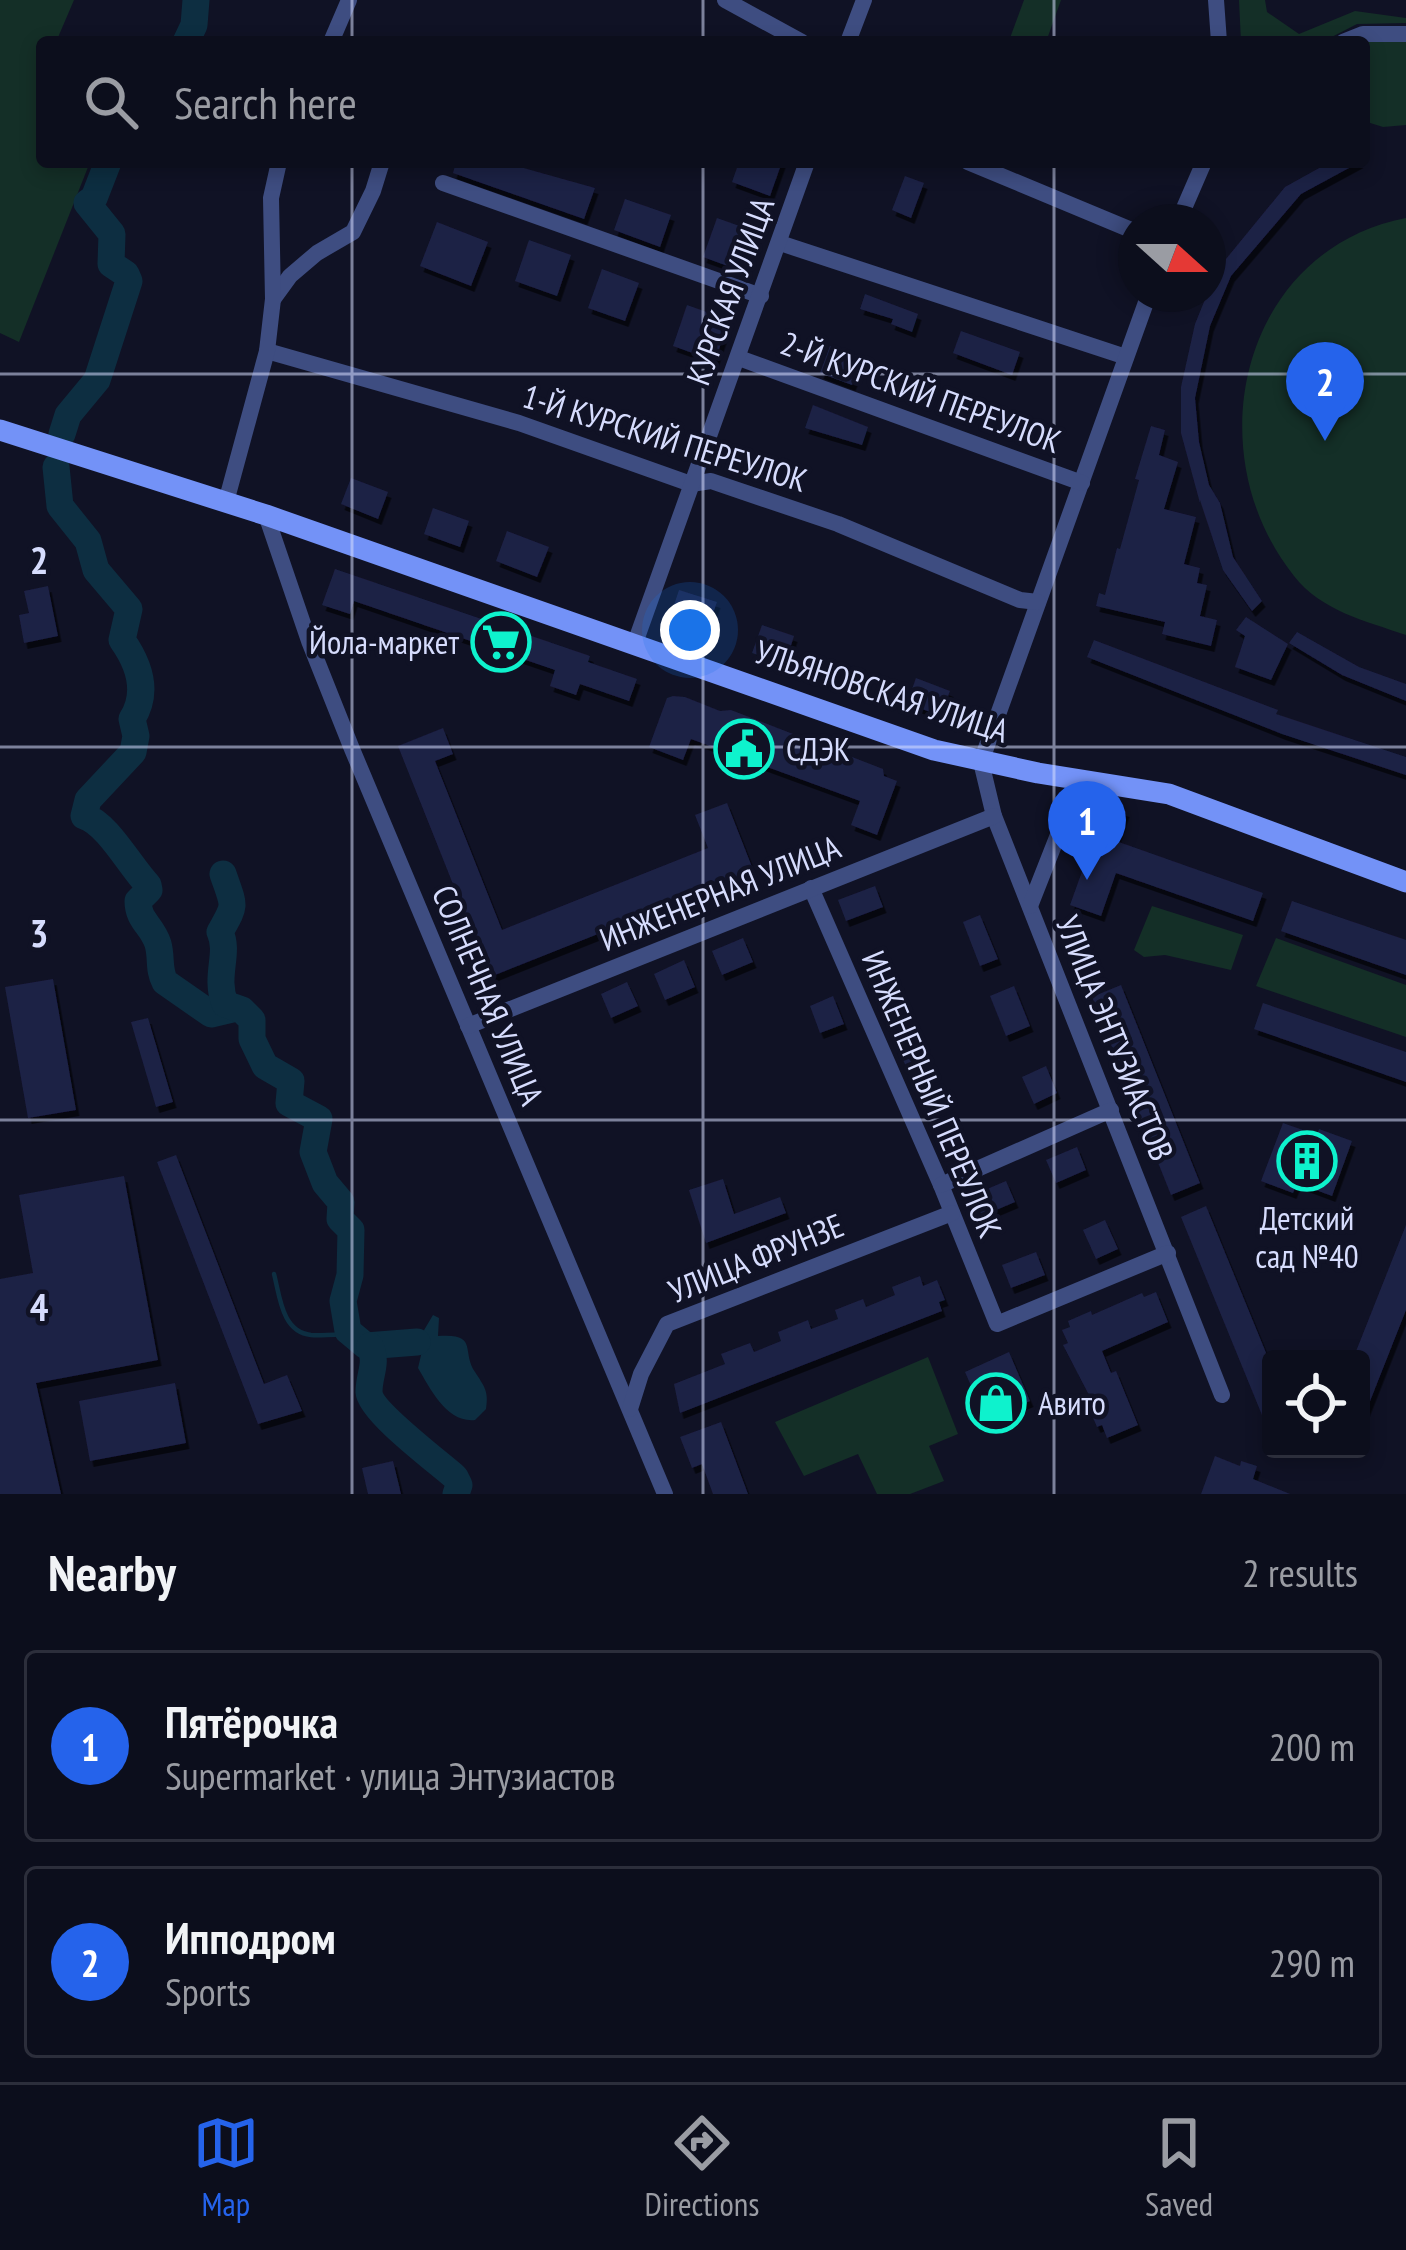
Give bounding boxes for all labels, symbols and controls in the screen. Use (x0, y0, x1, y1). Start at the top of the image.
search box (36, 36, 1370, 168)
icon: search (78, 69, 144, 135)
text: Search here (174, 73, 357, 131)
street label: КУРСКАЯ УЛИЦА (676, 191, 783, 390)
north arrow (1118, 204, 1226, 312)
street label: 2-Й КУРСКИЙ ПЕРЕУЛОК (775, 321, 1067, 462)
pin: 2 (1286, 342, 1364, 441)
street label: 1-Й КУРСКИЙ ПЕРЕУЛОК (518, 374, 812, 501)
text: 2 (30, 534, 48, 585)
your location (660, 600, 720, 660)
supermarket icon: Йола-маркет (470, 611, 532, 673)
place label: Йола-маркет (309, 620, 459, 663)
street label: УЛЬЯНОВСКАЯ УЛИЦА (750, 629, 1015, 752)
public building icon: СДЭК (713, 718, 775, 780)
place label: СДЭК (786, 727, 850, 770)
pin: 1 (1048, 781, 1126, 880)
street label: ИНЖЕНЕРНАЯ УЛИЦА (593, 825, 847, 960)
street label: СОЛНЕЧНАЯ УЛИЦА (423, 878, 554, 1112)
text: 3 (30, 907, 48, 958)
street label: УЛИЦА ЭНТУЗИАСТОВ (1047, 909, 1184, 1166)
street label: ИНЖЕНЕРНЫЙ ПЕРЕУЛОК (853, 944, 1012, 1244)
building icon: Детский сад №40 (1276, 1130, 1338, 1192)
place label: Детский сад №40 (1255, 1196, 1359, 1277)
street label: УЛИЦА ФРУНЗЕ (662, 1203, 850, 1312)
text: 4 (30, 1281, 49, 1332)
map controls (1262, 1350, 1370, 1458)
button: locate (1262, 1350, 1370, 1458)
shop icon: Авито (965, 1372, 1027, 1434)
place label: Авито (1038, 1381, 1106, 1424)
text: Nearby (48, 1539, 176, 1605)
text: 2 results (1242, 1547, 1358, 1598)
text: Пятёрочка (165, 1692, 338, 1750)
text: 1 (81, 1721, 99, 1772)
text: 200 m (1269, 1721, 1355, 1772)
text: Supermarket · улица Энтузиастов (165, 1750, 615, 1801)
text: Ипподром (165, 1908, 336, 1966)
text: 2 (81, 1937, 99, 1988)
text: 290 m (1269, 1937, 1355, 1988)
text: Sports (165, 1966, 251, 2017)
tab: Map (193, 2110, 259, 2225)
tab: Directions (645, 2110, 759, 2225)
tab: Saved (1145, 2110, 1213, 2225)

